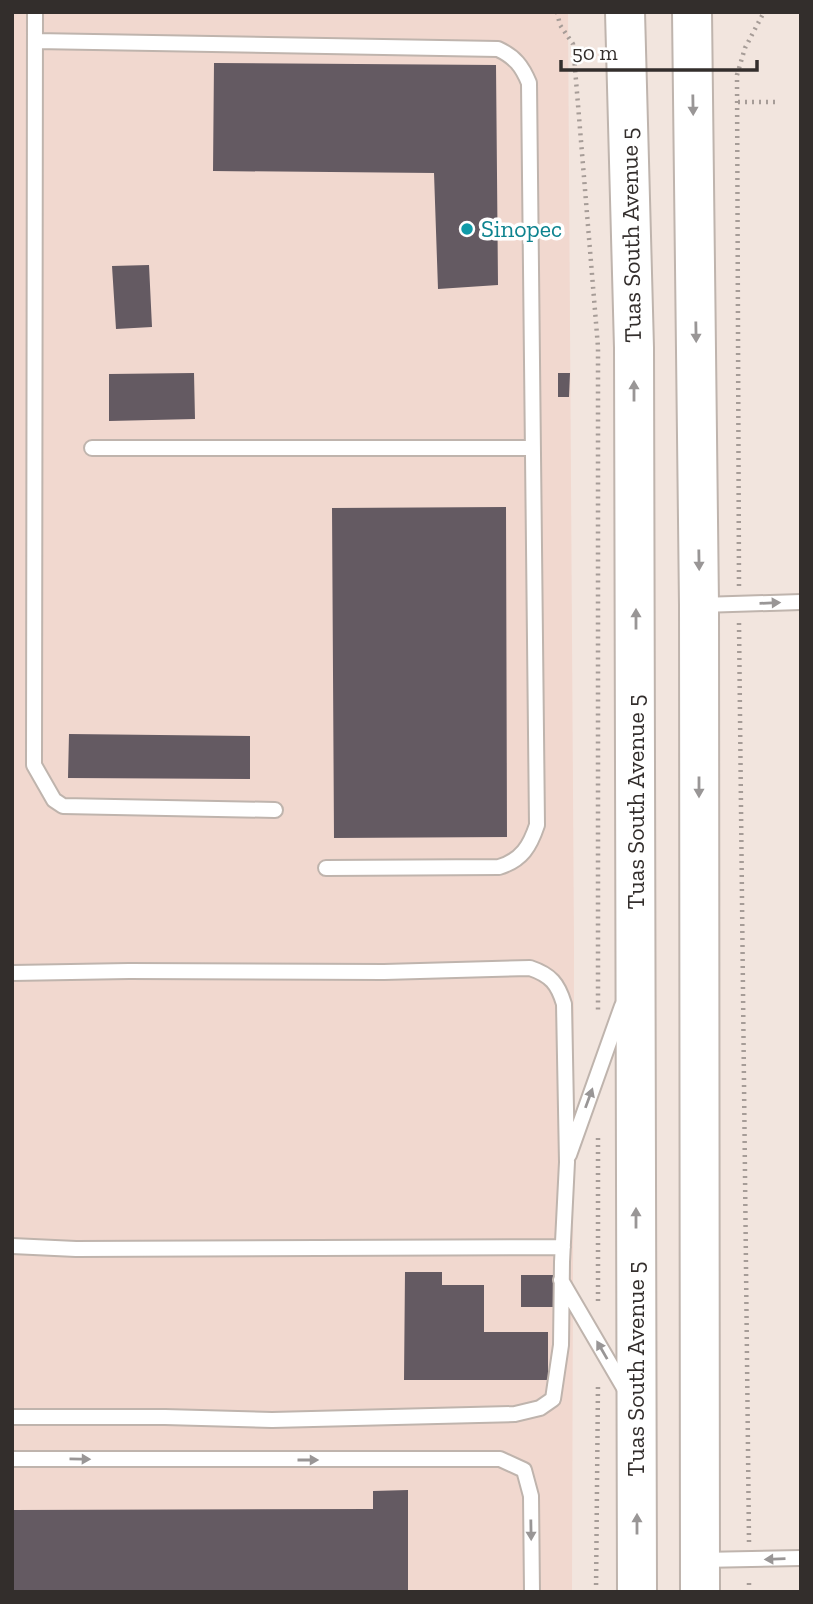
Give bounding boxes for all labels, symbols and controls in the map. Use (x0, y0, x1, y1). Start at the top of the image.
scale bar (561, 28, 757, 72)
text: 50 m (572, 40, 618, 65)
one-way arrow (687, 94, 698, 116)
street label: Tuas South Avenue 5 (614, 127, 647, 343)
place label: Sinopec (481, 214, 562, 243)
marker: Sinopec (459, 221, 475, 237)
one-way arrow (690, 322, 701, 344)
one-way arrow (628, 380, 640, 402)
one-way arrow (693, 549, 704, 571)
one-way arrow (759, 597, 781, 608)
one-way arrow (630, 608, 642, 630)
street label: Tuas South Avenue 5 (621, 694, 650, 910)
one-way arrow (693, 777, 705, 799)
one-way arrow (584, 1088, 595, 1109)
one-way arrow (630, 1207, 642, 1229)
street label: Tuas South Avenue 5 (621, 1261, 650, 1477)
one-way arrow (596, 1340, 608, 1360)
one-way arrow (70, 1453, 92, 1465)
one-way arrow (297, 1454, 319, 1465)
one-way arrow (631, 1512, 643, 1534)
one-way arrow (525, 1520, 537, 1542)
one-way arrow (764, 1553, 786, 1564)

